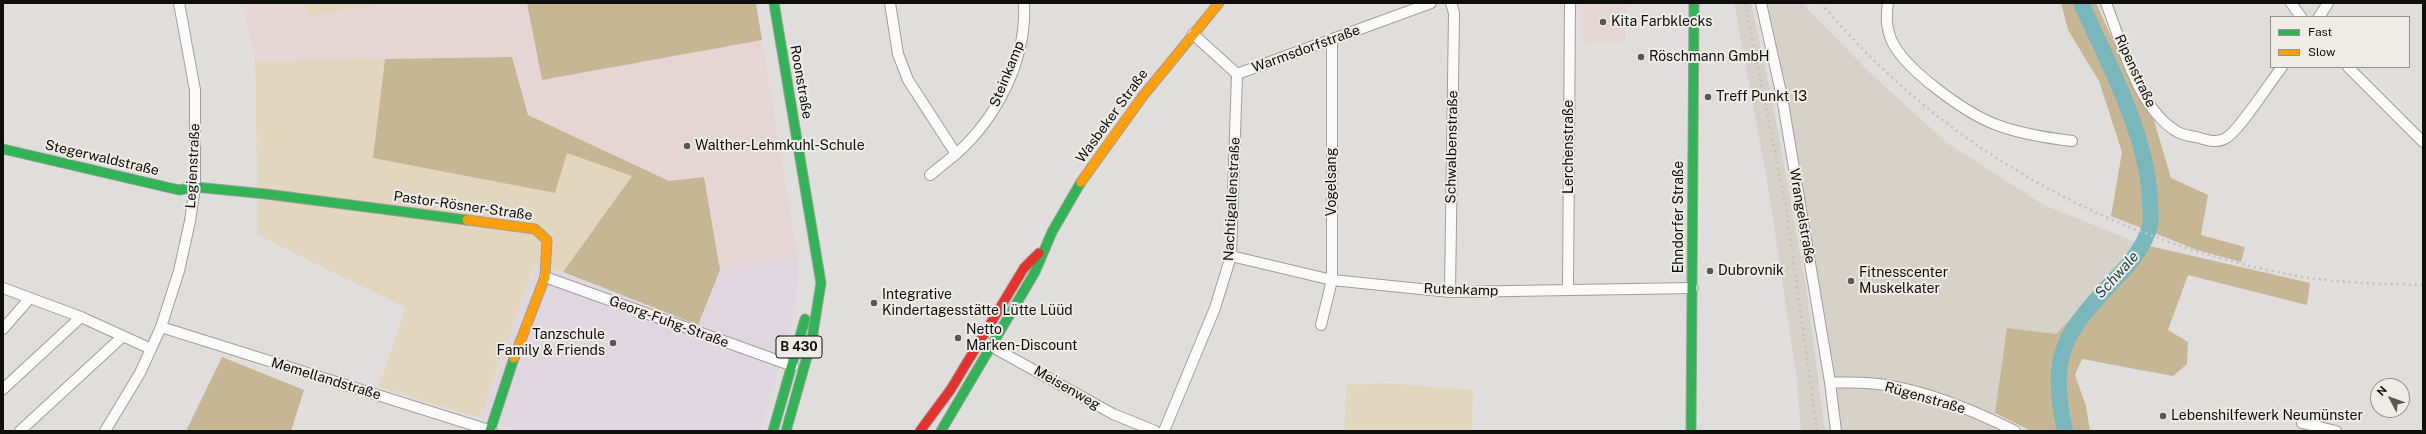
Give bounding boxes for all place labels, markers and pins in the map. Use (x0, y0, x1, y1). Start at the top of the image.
place label: Kita Farbklecks (1611, 14, 1712, 30)
marker: Kita Farbklecks (1598, 17, 1608, 27)
place label: Röschmann GmbH (1649, 49, 1770, 65)
marker: Röschmann GmbH (1636, 52, 1646, 62)
place label: Treff Punkt 13 (1716, 89, 1807, 105)
marker: Treff Punkt 13 (1703, 92, 1713, 102)
place label: Walther-Lehmkuhl-Schule (695, 138, 865, 154)
marker: Walther-Lehmkuhl-Schule (682, 141, 692, 151)
place label: Dubrovnik (1718, 263, 1784, 279)
place label: Fitnesscenter Muskelkater (1859, 265, 1948, 298)
marker: Dubrovnik (1705, 266, 1715, 276)
marker: Fitnesscenter Muskelkater (1846, 276, 1856, 286)
place label: Integrative Kindertagesstätte Lütte Lüüd (882, 287, 1073, 320)
marker: Integrative Kindertagesstätte Lütte Lüüd (869, 298, 879, 308)
place label: Netto Marken-Discount (966, 322, 1078, 354)
place label: Tanzschule Family & Friends (497, 327, 605, 360)
marker: Netto Marken-Discount (953, 333, 963, 343)
marker: Tanzschule Family & Friends (608, 338, 618, 348)
place label: Lebenshilfewerk Neumünster (2171, 408, 2363, 424)
marker: Lebenshilfewerk Neumünster (2158, 411, 2168, 421)

